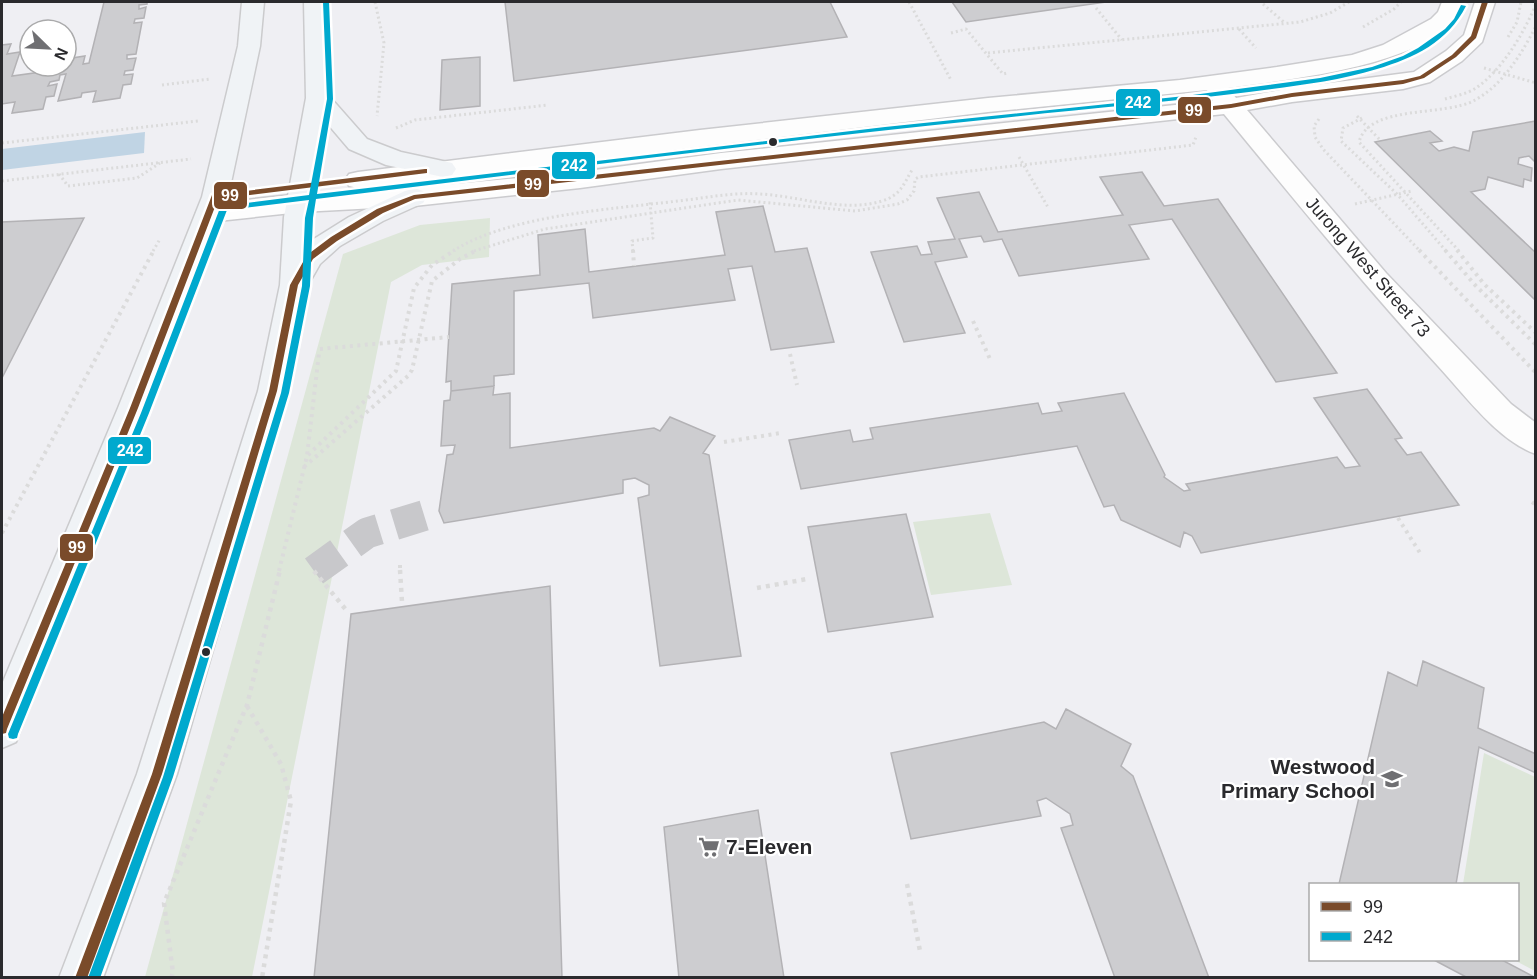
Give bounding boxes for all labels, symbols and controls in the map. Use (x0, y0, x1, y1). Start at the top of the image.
north arrow (18, 18, 78, 78)
text: N (51, 45, 71, 63)
line badge: 242 (1115, 88, 1161, 117)
text: 242 (1125, 94, 1151, 111)
line badge: 99 (1177, 96, 1212, 124)
text: 99 (1185, 102, 1203, 119)
unlabelled marker (767, 136, 779, 148)
line badge: 242 (551, 151, 596, 180)
text: 242 (561, 157, 587, 174)
line badge: 99 (516, 169, 550, 198)
text: 99 (524, 176, 542, 193)
line badge: 99 (213, 181, 248, 210)
text: 99 (221, 187, 239, 204)
street label: Jurong West Street 73 (1302, 193, 1434, 341)
line badge: 242 (107, 436, 152, 465)
text: 242 (117, 442, 143, 459)
line badge: 99 (59, 533, 94, 562)
text: 99 (68, 539, 86, 556)
unlabelled marker (200, 646, 212, 658)
place label: Westwood Primary School (1221, 755, 1375, 802)
school or university icon: Westwood Primary School (1380, 767, 1404, 791)
supermarket icon: 7-Eleven (697, 835, 721, 859)
place label: 7-Eleven (726, 835, 812, 858)
legend (1309, 883, 1519, 961)
text: 99 (1363, 897, 1383, 917)
text: 242 (1363, 927, 1393, 947)

